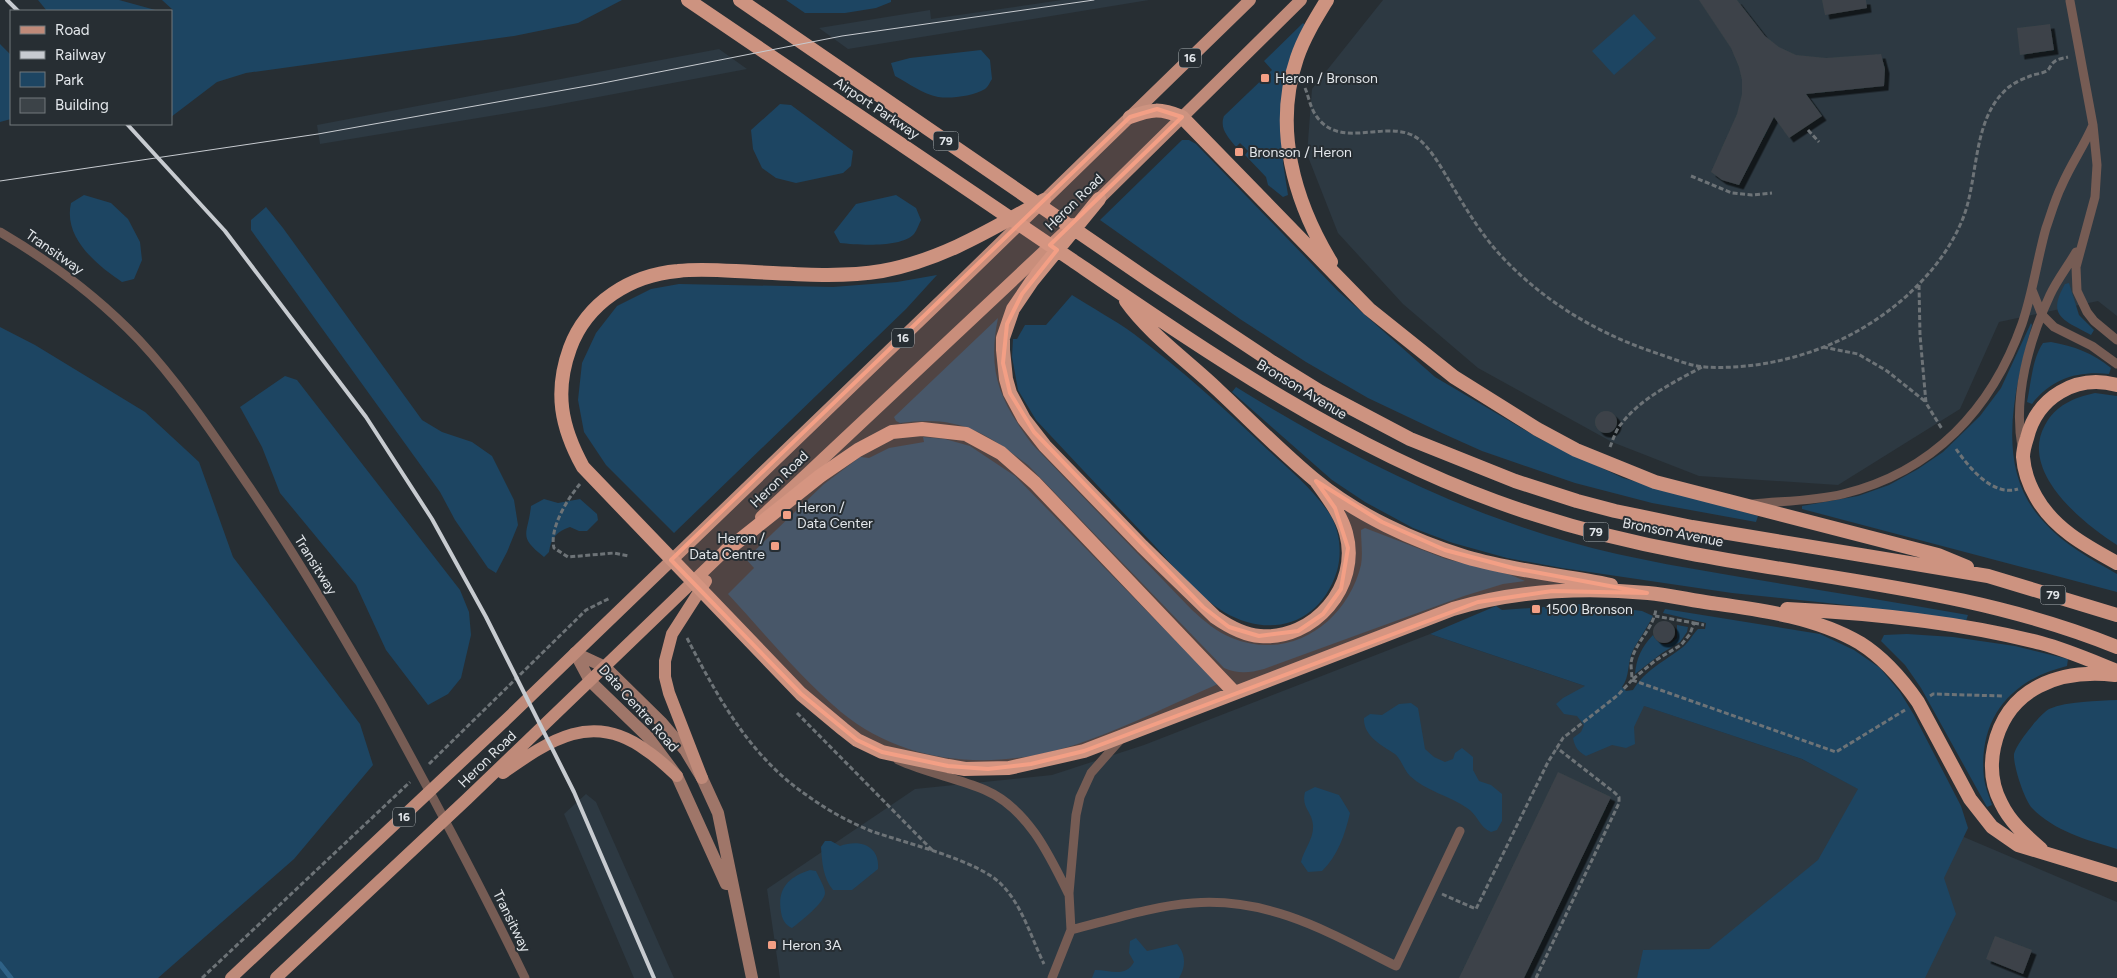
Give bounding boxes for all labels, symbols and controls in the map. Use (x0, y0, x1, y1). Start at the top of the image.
legend (10, 10, 172, 125)
text: Road (55, 21, 90, 39)
text: Railway (55, 46, 106, 64)
road number: 16 (1179, 48, 1201, 68)
place label: Heron / Bronson (1275, 70, 1378, 87)
text: Park (55, 71, 84, 89)
marker: Heron / Bronson (1259, 72, 1271, 84)
street label: Airport Parkway (831, 74, 923, 144)
text: Building (55, 96, 109, 114)
road number: 79 (934, 132, 958, 150)
place label: Bronson / Heron (1249, 144, 1352, 161)
marker: Bronson / Heron (1233, 146, 1245, 158)
street label: Heron Road (1042, 170, 1107, 234)
street label: Transitway (22, 226, 88, 279)
road number: 16 (892, 328, 914, 348)
street label: Bronson Avenue (1253, 356, 1350, 423)
street label: Heron Road (747, 447, 812, 511)
place label: Heron / Data Center (797, 499, 873, 532)
marker: Heron / Data Center (781, 509, 793, 521)
street label: Bronson Avenue (1621, 514, 1725, 551)
road number: 79 (1584, 522, 1608, 542)
place label: Heron / Data Centre (689, 530, 766, 563)
street label: Transitway (291, 532, 341, 599)
marker: Heron / Data Centre (769, 540, 781, 552)
road number: 79 (2040, 586, 2066, 604)
place label: 1500 Bronson (1546, 601, 1633, 618)
marker: 1500 Bronson (1530, 603, 1542, 615)
street label: Data Centre Road (595, 661, 682, 755)
street label: Heron Road (455, 727, 520, 791)
road number: 16 (393, 808, 415, 826)
street label: Transitway (489, 887, 534, 956)
place label: Heron 3A (782, 937, 842, 954)
marker: Heron 3A (766, 939, 778, 951)

